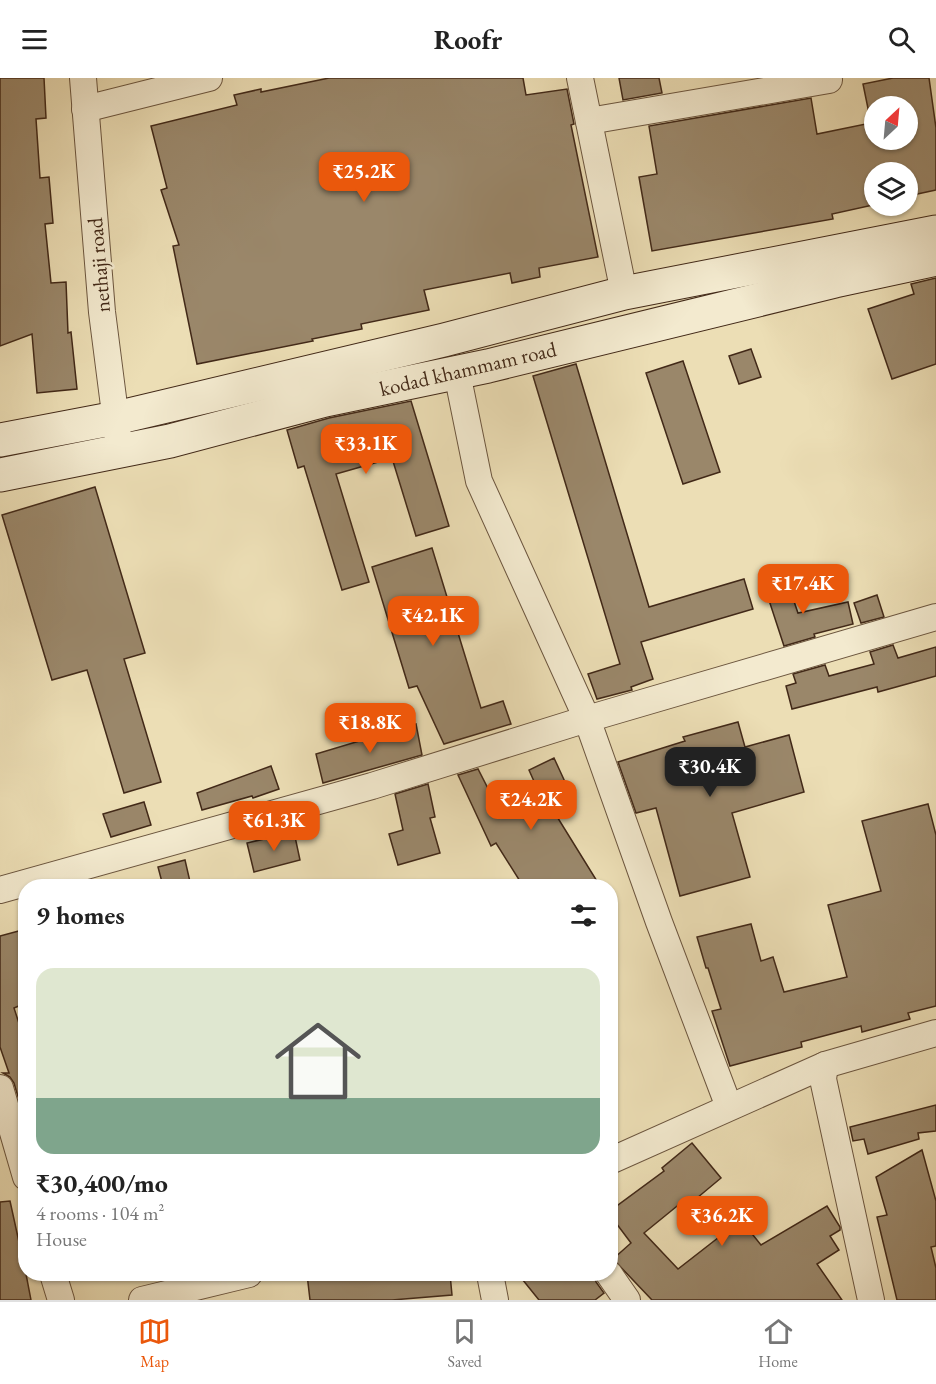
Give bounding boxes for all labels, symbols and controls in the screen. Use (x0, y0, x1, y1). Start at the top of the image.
text: Roofr (434, 22, 502, 57)
icon: menu (18, 23, 51, 56)
icon: search (885, 23, 918, 56)
north arrow (864, 96, 918, 150)
map controls (864, 96, 918, 216)
pin: ₹25.2K (315, 152, 413, 203)
text: ₹25.2K (333, 158, 395, 184)
button: layers (864, 162, 918, 216)
street label: nethaji road (81, 216, 116, 314)
street label: kodad khammam road (377, 335, 559, 402)
pin: ₹33.1K (317, 424, 415, 475)
text: ₹33.1K (335, 430, 397, 456)
pin: ₹17.4K (754, 564, 852, 615)
text: ₹17.4K (772, 570, 834, 596)
pin: ₹42.1K (384, 596, 482, 647)
text: ₹42.1K (402, 602, 464, 628)
pin: ₹18.8K (321, 703, 419, 754)
text: ₹18.8K (339, 709, 401, 735)
pin: ₹30.4K (661, 747, 759, 798)
text: ₹30.4K (679, 753, 741, 779)
pin: ₹24.2K (482, 780, 580, 831)
text: ₹24.2K (500, 786, 562, 812)
pin: ₹61.3K (225, 801, 323, 852)
text: ₹61.3K (243, 807, 305, 833)
text: 9 homes (36, 898, 125, 932)
icon: filters (567, 899, 600, 932)
icon: home (264, 1007, 372, 1115)
text: ₹30,400/mo (36, 1166, 168, 1200)
pin: ₹36.2K (673, 1196, 771, 1247)
text: 4 rooms · 104 m² (36, 1200, 164, 1226)
text: ₹36.2K (691, 1202, 753, 1228)
text: House (36, 1226, 87, 1252)
tab: Map (138, 1315, 171, 1372)
tab: Saved (448, 1315, 482, 1372)
tab: Home (758, 1315, 798, 1372)

